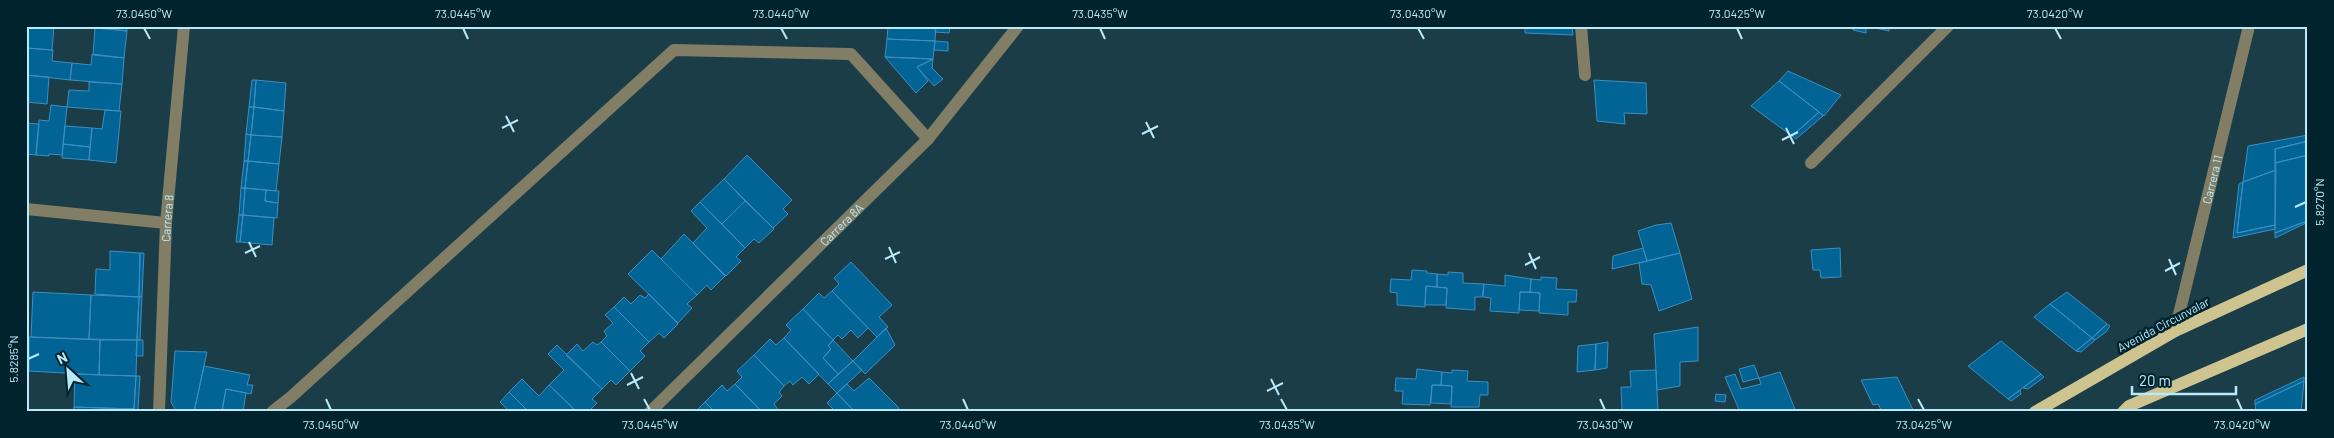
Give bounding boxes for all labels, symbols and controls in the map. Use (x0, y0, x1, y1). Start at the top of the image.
text: 73.0450°W (116, 6, 173, 20)
text: 73.0445°W (435, 6, 491, 20)
text: 73.0440°W (753, 6, 810, 20)
text: 73.0435°W (1072, 6, 1128, 20)
text: 73.0430°W (1390, 6, 1447, 20)
text: 73.0425°W (1709, 6, 1765, 20)
text: 73.0420°W (2027, 6, 2084, 20)
street label: Carrera 11 (2199, 154, 2224, 205)
text: 5.8270°N (2312, 178, 2326, 226)
street label: Carrera 8 (158, 194, 176, 242)
street label: Carrera 8A (817, 200, 866, 248)
street label: Avenida Circunvalar (2115, 294, 2212, 354)
text: 5.8285°N (6, 335, 20, 383)
north arrow (42, 346, 92, 396)
text: N (54, 348, 70, 368)
scale bar (2132, 363, 2235, 395)
text: 20 m (2139, 371, 2171, 389)
text: 73.0450°W (303, 417, 360, 431)
text: 73.0445°W (622, 417, 678, 431)
text: 73.0440°W (940, 417, 997, 431)
text: 73.0435°W (1259, 417, 1315, 431)
text: 73.0430°W (1577, 417, 1634, 431)
text: 73.0425°W (1896, 417, 1952, 431)
text: 73.0420°W (2214, 417, 2271, 431)

